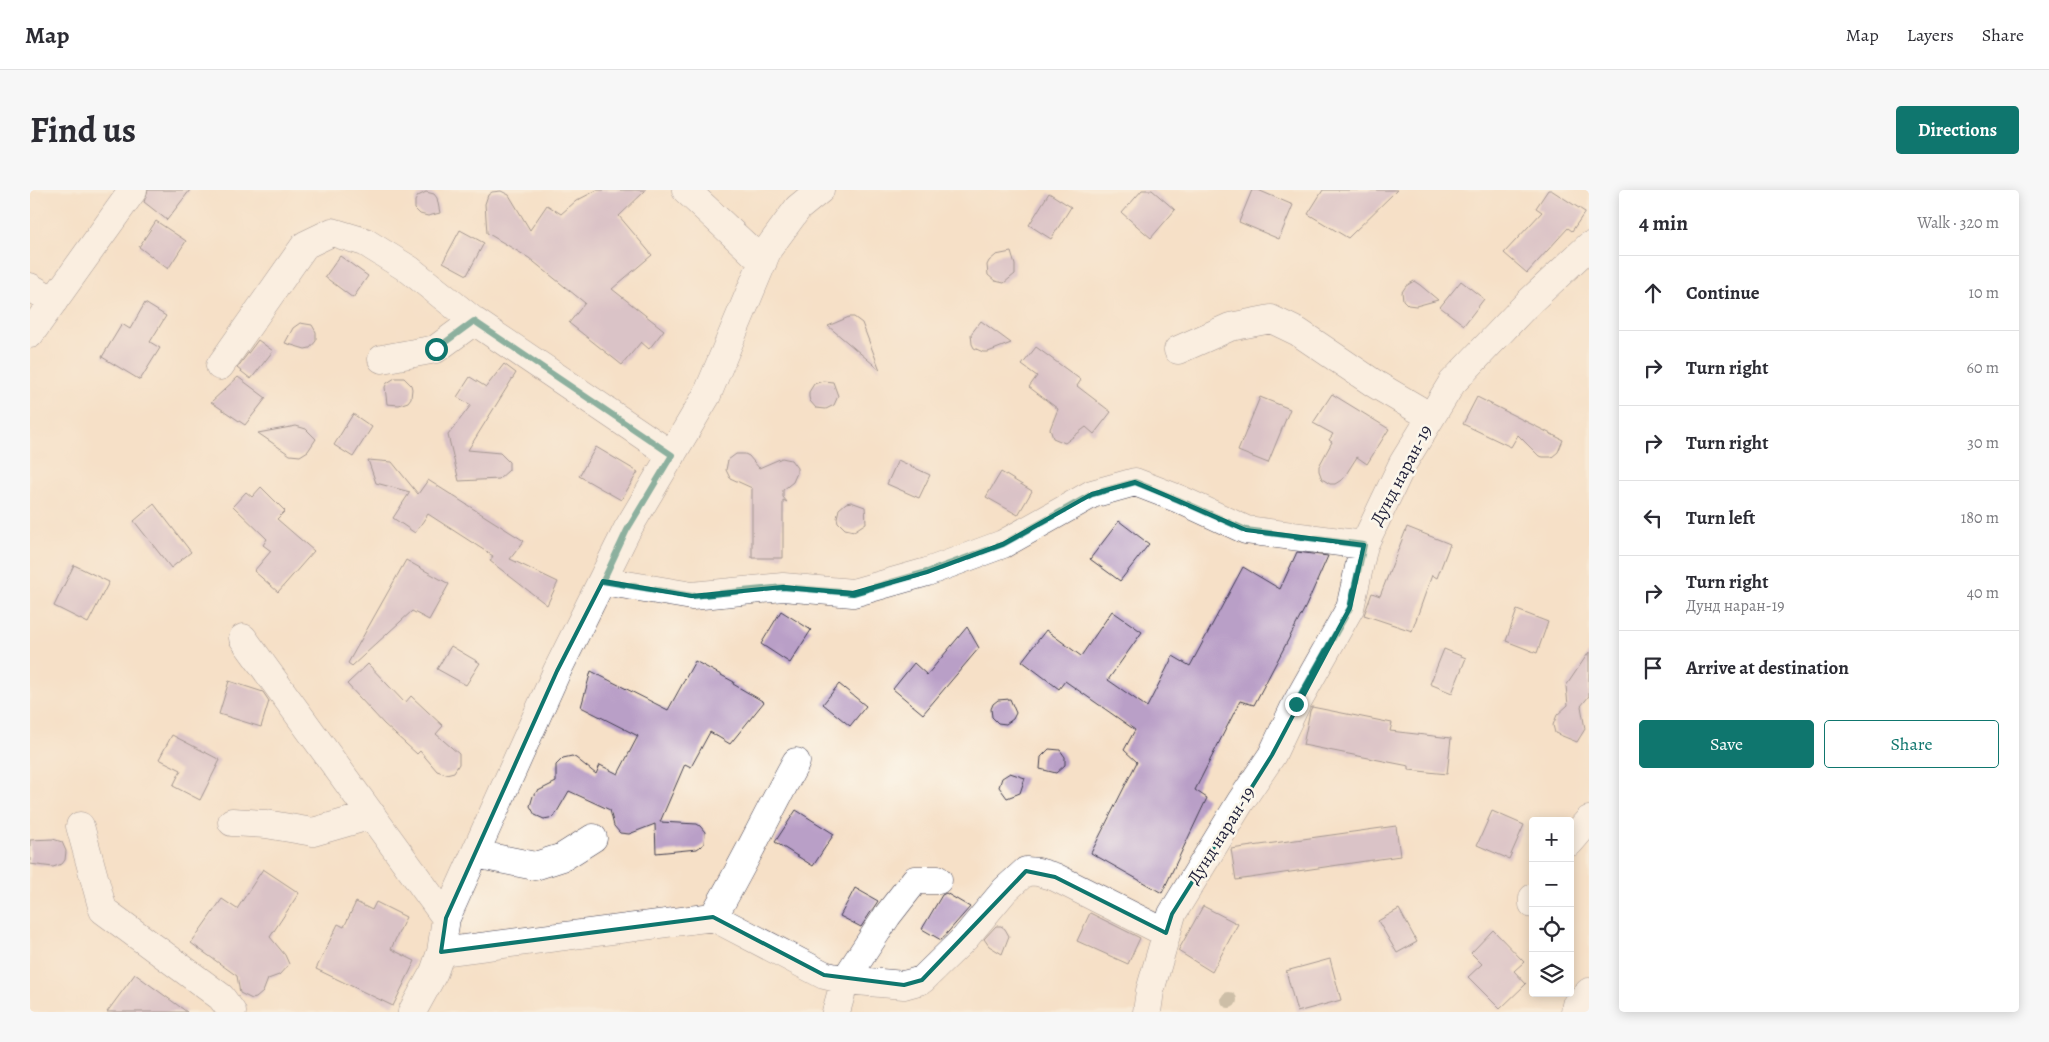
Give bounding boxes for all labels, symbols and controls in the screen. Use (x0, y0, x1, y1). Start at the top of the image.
text: Map (25, 19, 69, 51)
text: Map (1846, 23, 1879, 47)
text: Layers (1907, 23, 1954, 47)
text: Share (1982, 23, 2024, 47)
text: Find us (30, 106, 136, 154)
button: Directions (1896, 106, 2019, 154)
text: 4 min (1639, 209, 1688, 237)
text: Walk · 320 m (1917, 212, 1999, 234)
icon: ahead (1639, 279, 1667, 307)
text: Continue (1686, 280, 1760, 306)
text: 10 m (1969, 282, 1999, 304)
route start (425, 338, 448, 361)
icon: right (1639, 354, 1667, 382)
text: Turn right (1686, 355, 1768, 381)
text: 60 m (1967, 357, 1999, 379)
street label: Дунд наран-19 (1364, 420, 1438, 530)
icon: right (1639, 429, 1667, 457)
text: Turn right (1686, 430, 1768, 456)
text: 30 m (1967, 432, 1999, 454)
icon: left (1639, 504, 1667, 532)
text: Turn left (1686, 505, 1755, 531)
text: 180 m (1961, 507, 1999, 529)
text: Turn right (1686, 569, 1768, 595)
icon: right (1639, 579, 1667, 607)
text: 40 m (1967, 582, 1999, 604)
text: Дунд наран-19 (1686, 595, 1784, 617)
icon: arrive (1639, 654, 1667, 682)
text: Arrive at destination (1686, 655, 1849, 681)
route end (1285, 693, 1308, 716)
button: Save (1639, 720, 1814, 768)
button: Share (1824, 720, 1999, 768)
street label: Дунд наран-19 (1181, 782, 1261, 888)
map controls (1529, 817, 1574, 997)
button: + (1529, 817, 1574, 862)
button: − (1529, 862, 1574, 907)
button: locate (1529, 907, 1574, 952)
button: layers (1529, 952, 1574, 997)

